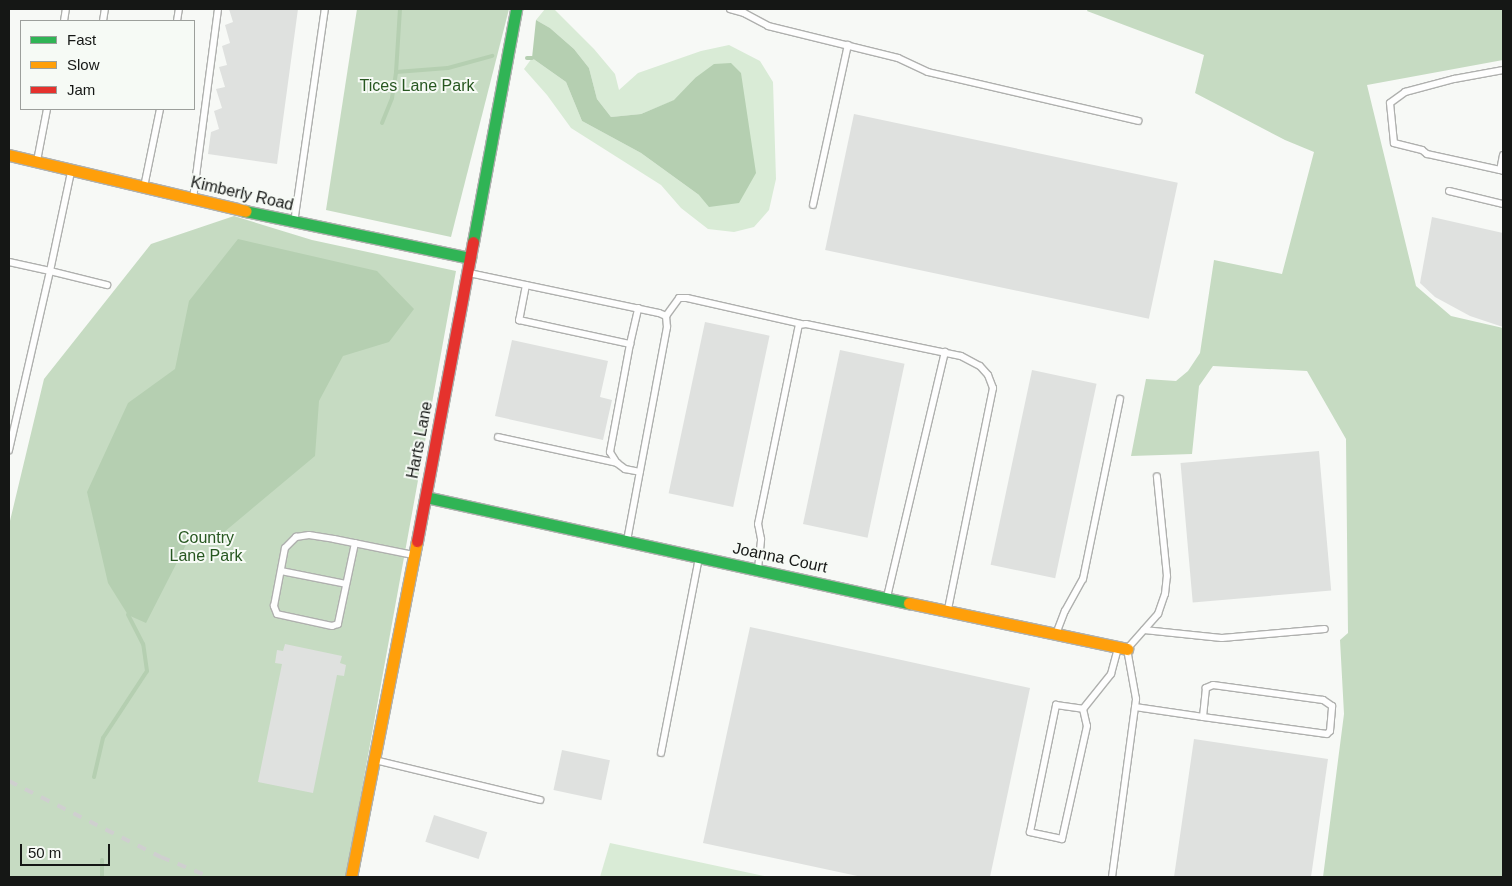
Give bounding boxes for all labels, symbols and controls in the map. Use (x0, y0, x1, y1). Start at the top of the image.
legend (20, 20, 195, 110)
text: Fast (67, 31, 96, 48)
text: Slow (67, 56, 100, 73)
park label: Tices Lane Park (359, 76, 475, 96)
text: Jam (67, 81, 95, 98)
street label: Kimberly Road (189, 173, 295, 215)
street label: Harts Lane (403, 400, 437, 480)
park label: Country Lane Park (170, 528, 242, 566)
street label: Joanna Court (731, 539, 829, 577)
scale bar (22, 834, 112, 866)
text: 50 m (28, 844, 61, 861)

